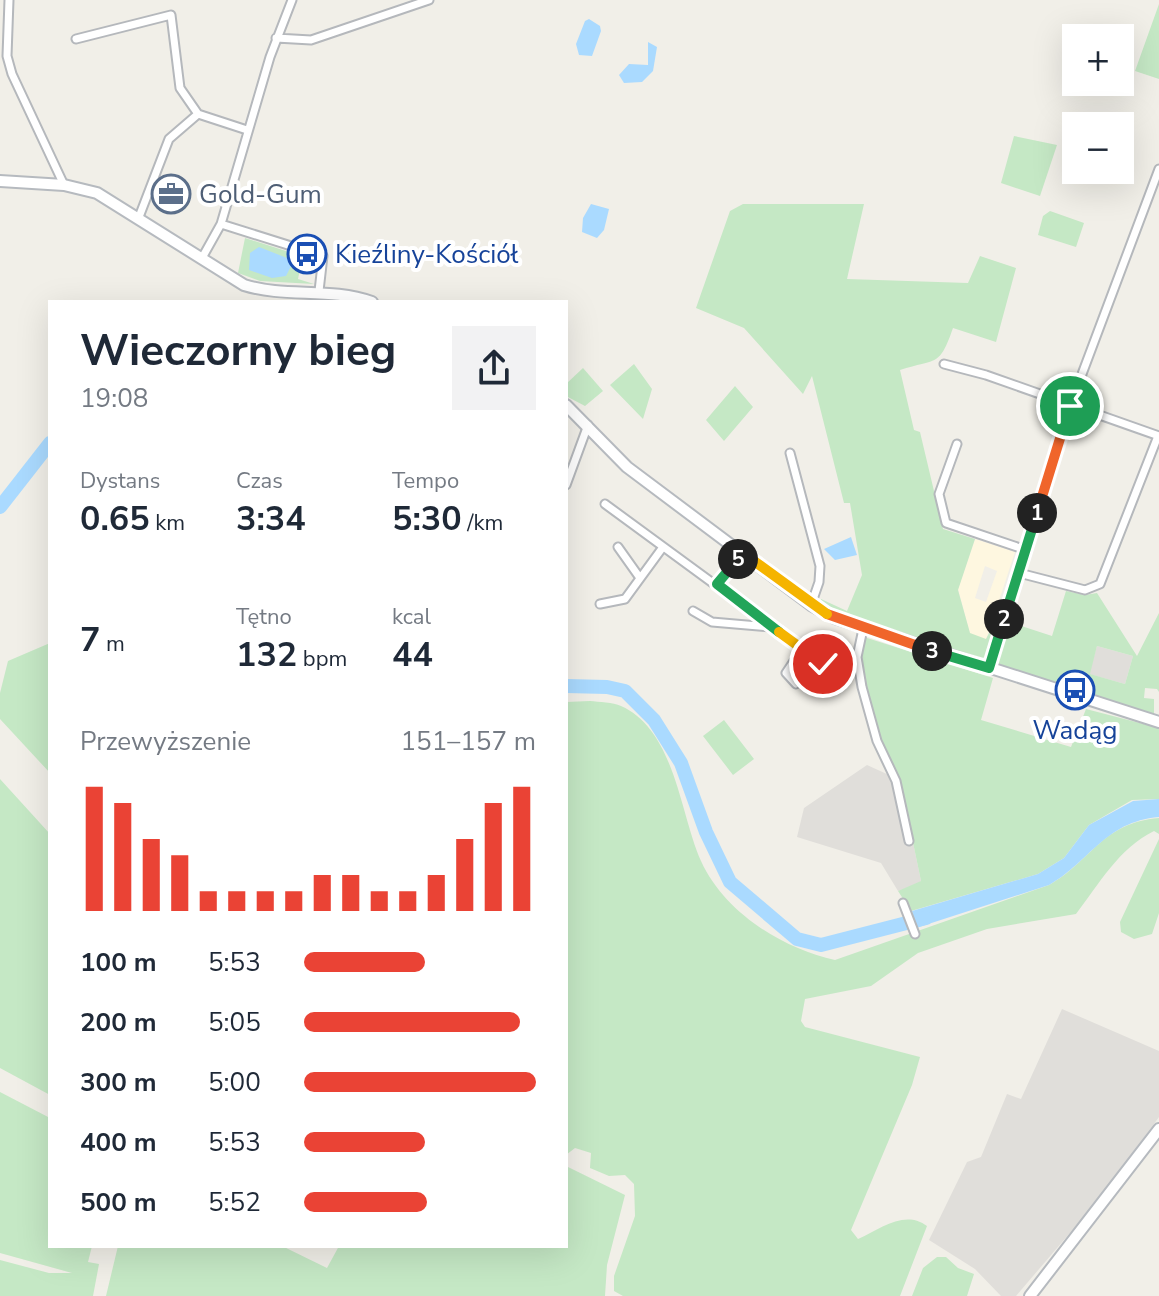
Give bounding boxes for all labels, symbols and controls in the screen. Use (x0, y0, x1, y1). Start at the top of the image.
map controls (1062, 24, 1134, 184)
button: + (1062, 24, 1134, 96)
button: − (1062, 112, 1134, 184)
office icon: Gold-Gum (150, 173, 192, 215)
place label: Gold-Gum (199, 177, 322, 212)
bus stop icon: Kieźliny-Kościół (286, 233, 328, 275)
place label: Kieźliny-Kościół (335, 237, 519, 272)
text: Wieczorny bieg (80, 321, 396, 381)
button: share (452, 326, 536, 410)
pin (1036, 372, 1104, 440)
text: 19:08 (80, 381, 148, 416)
icon: arrive (1048, 384, 1092, 428)
text: Dystans (80, 466, 160, 496)
text: Czas (236, 466, 283, 496)
text: Tempo (392, 466, 459, 496)
pin: 1 (1017, 493, 1057, 533)
text: 0.65 (80, 496, 150, 542)
text: 3:34 (236, 496, 306, 542)
text: 5:30 (392, 496, 462, 542)
text: 1 (1030, 498, 1044, 528)
text: km (150, 508, 185, 538)
text: /km (462, 508, 503, 538)
pin: 5 (718, 539, 758, 579)
text: 5 (731, 544, 745, 574)
pin: 2 (984, 599, 1024, 639)
text: Tętno (236, 602, 292, 632)
text: kcal (392, 602, 431, 632)
text: 2 (997, 604, 1011, 634)
text: 7 (80, 617, 100, 663)
text: m (100, 629, 125, 659)
pin (789, 630, 857, 698)
pin: 3 (912, 631, 952, 671)
text: 132 (236, 632, 297, 678)
text: 44 (392, 632, 433, 678)
text: 3 (925, 636, 939, 666)
icon: check (801, 642, 845, 686)
text: bpm (297, 644, 347, 674)
bus stop icon: Wadąg (1054, 669, 1096, 711)
place label: Wadąg (1032, 713, 1118, 748)
text: Przewyższenie (80, 724, 251, 759)
text: 151–157 m (400, 724, 536, 759)
text: 100 m (80, 945, 157, 980)
text: 5:53 (208, 945, 261, 980)
text: 200 m (80, 1005, 157, 1040)
text: 5:05 (208, 1005, 261, 1040)
text: 300 m (80, 1065, 157, 1100)
text: 5:00 (208, 1065, 261, 1100)
text: 400 m (80, 1125, 157, 1160)
text: 5:53 (208, 1125, 261, 1160)
text: 500 m (80, 1185, 157, 1220)
text: 5:52 (208, 1185, 261, 1220)

